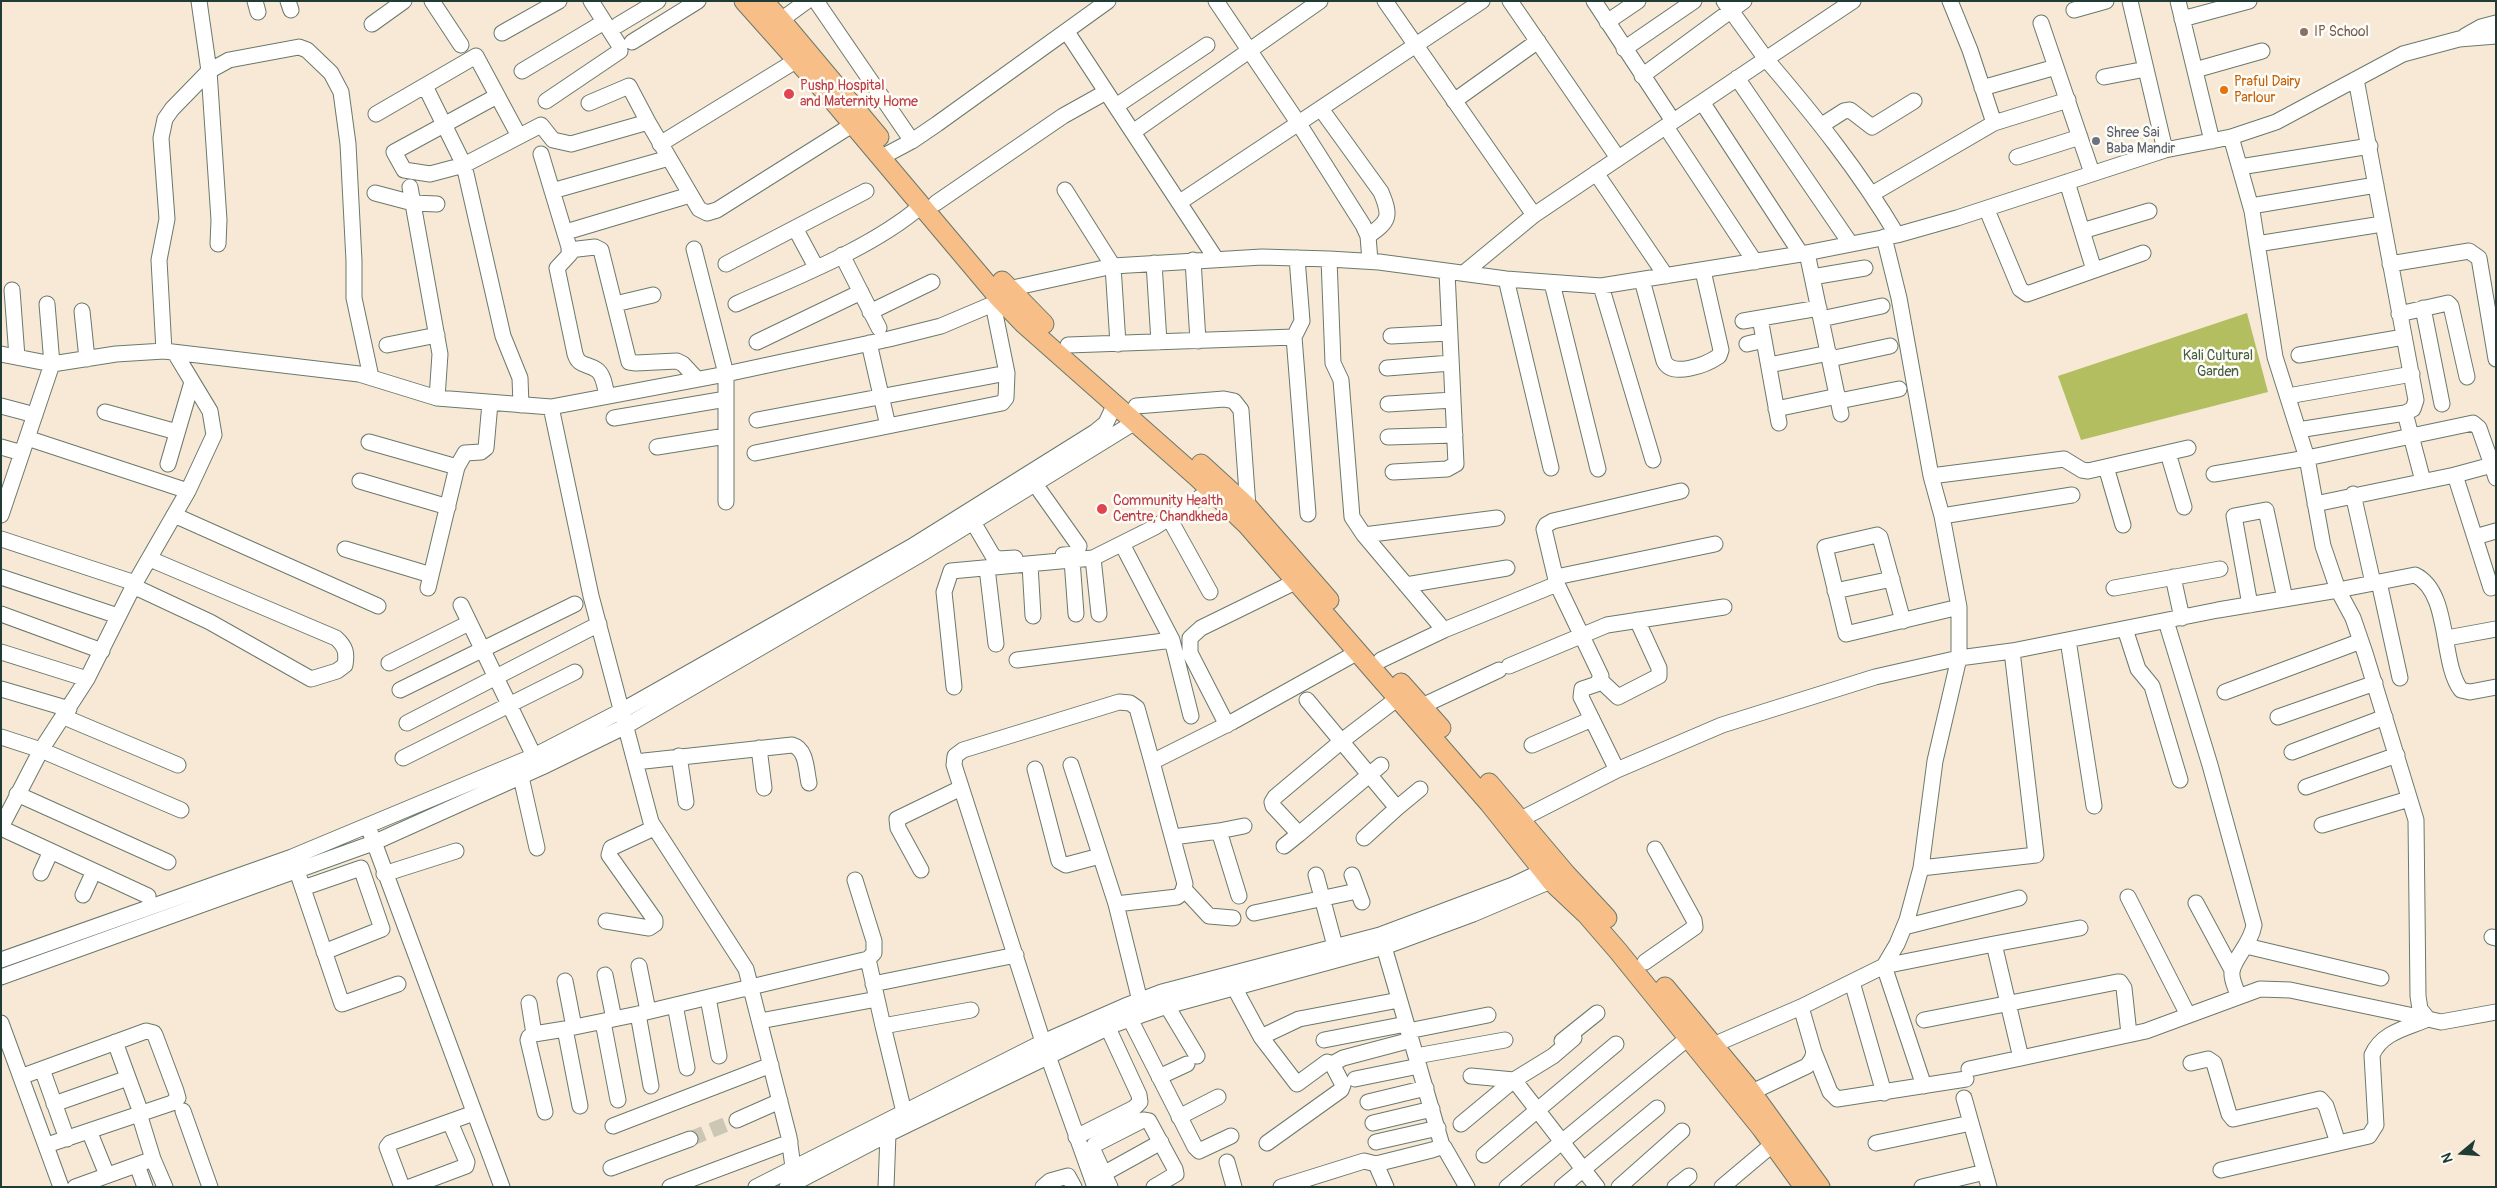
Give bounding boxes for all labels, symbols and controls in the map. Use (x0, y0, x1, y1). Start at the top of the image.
place label: IP School (2314, 24, 2369, 40)
marker: IP School (2298, 26, 2310, 38)
place label: Praful Dairy Parlour (2234, 74, 2300, 106)
place label: Pushp Hospital and Maternity Home (800, 78, 918, 110)
marker: Praful Dairy Parlour (2218, 84, 2230, 96)
marker: Pushp Hospital and Maternity Home (782, 87, 796, 101)
place label: Shree Sai Baba Mandir (2106, 125, 2175, 158)
marker: Shree Sai Baba Mandir (2090, 135, 2102, 147)
park label: Kali Cultural Garden (2183, 348, 2253, 381)
place label: Community Health Centre, Chandkheda (1113, 493, 1228, 526)
marker: Community Health Centre, Chandkheda (1095, 502, 1109, 516)
north arrow (2437, 1128, 2487, 1178)
text: N (2438, 1151, 2457, 1165)

